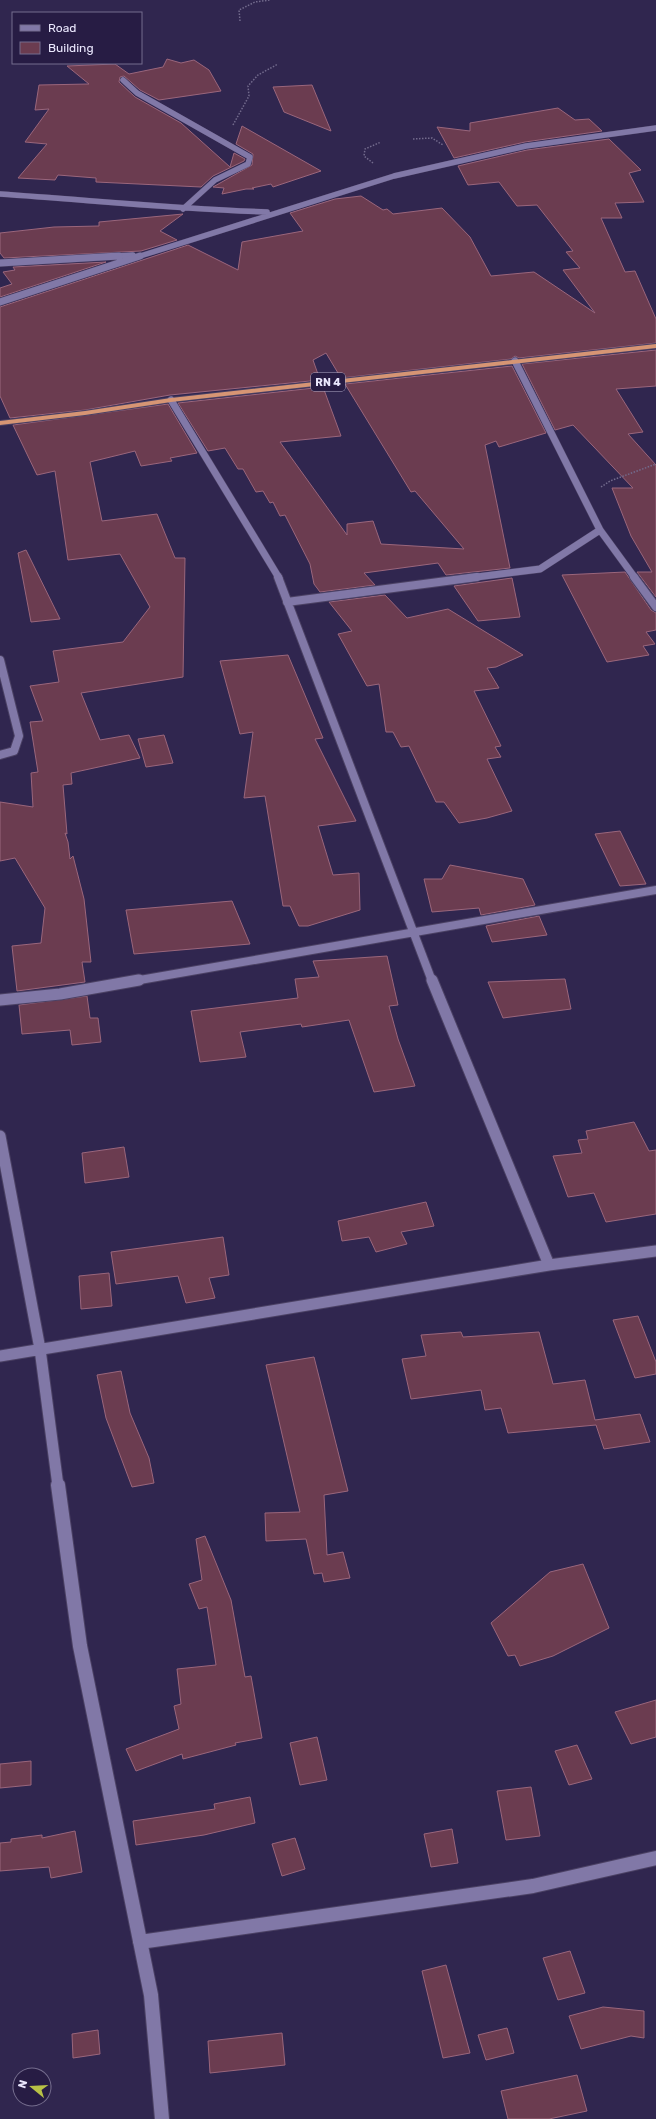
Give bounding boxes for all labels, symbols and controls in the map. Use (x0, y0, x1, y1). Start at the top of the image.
legend (12, 12, 142, 64)
text: Road (48, 21, 76, 35)
text: Building (48, 41, 94, 55)
road number: RN 4 (311, 373, 345, 391)
north arrow (12, 2067, 52, 2107)
text: N (16, 2078, 30, 2090)

